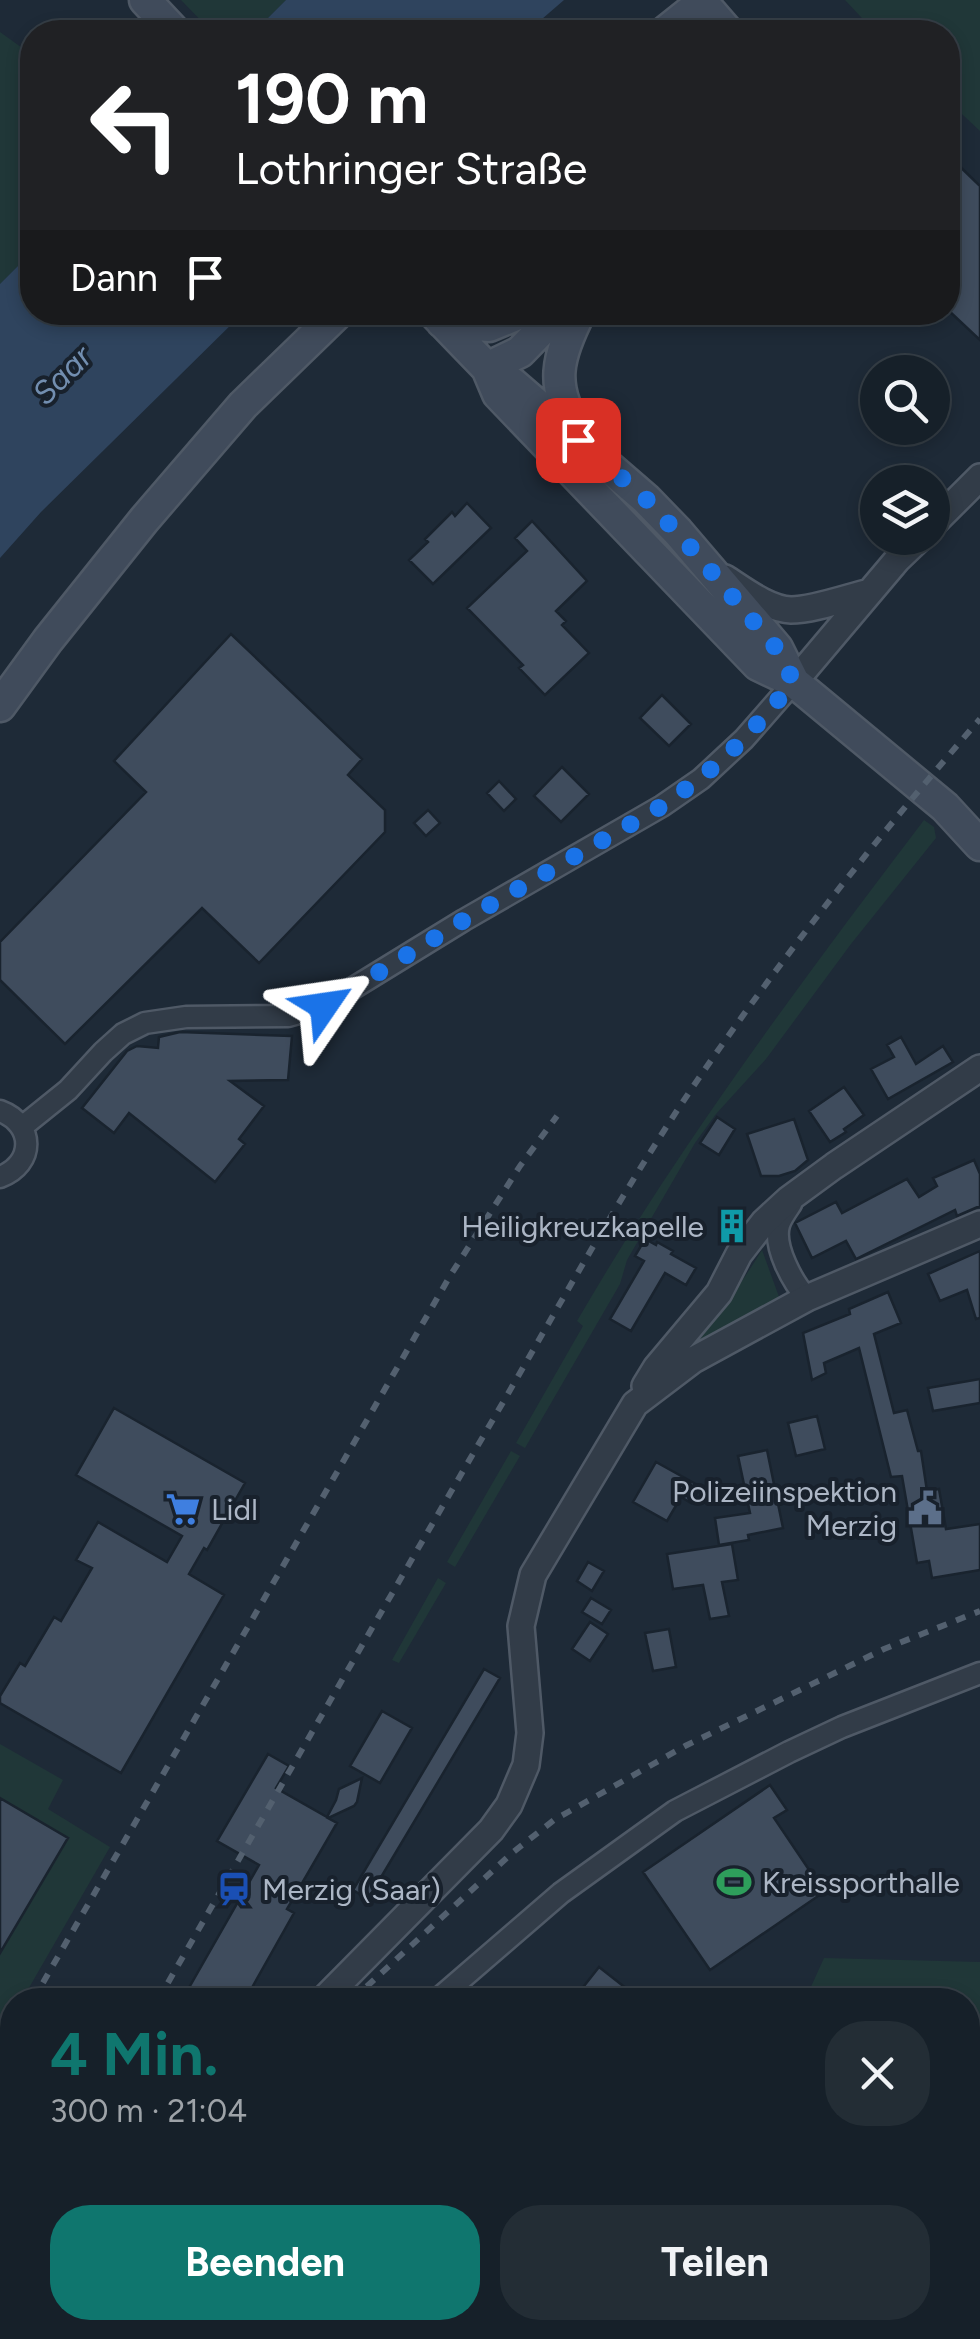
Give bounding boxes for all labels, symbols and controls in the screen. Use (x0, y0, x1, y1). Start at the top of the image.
text: 190 m (235, 56, 428, 141)
icon: left (70, 60, 200, 190)
text: Lothringer Straße (235, 141, 587, 195)
icon: arrive (178, 250, 233, 305)
text: Dann (70, 255, 158, 301)
water label: Saar (24, 337, 100, 413)
map controls (860, 355, 950, 555)
button: search (860, 355, 950, 445)
pin (536, 398, 621, 483)
icon: arrive (551, 413, 606, 468)
button: layers (860, 465, 950, 555)
position arrow (272, 954, 376, 1058)
building icon: Heiligkreuzkapelle (713, 1207, 751, 1245)
place label: Heiligkreuzkapelle (461, 1208, 704, 1245)
place label: Polizeiinspektion Merzig (672, 1473, 897, 1544)
public building icon: Polizeiinspektion Merzig (906, 1489, 944, 1527)
supermarket icon: Lidl (164, 1490, 202, 1528)
place label: Lidl (211, 1491, 258, 1528)
sports icon: Kreissporthalle (715, 1863, 753, 1901)
place label: Kreissporthalle (762, 1864, 960, 1901)
station icon: Merzig (Saar) (215, 1870, 253, 1908)
place label: Merzig (Saar) (262, 1871, 441, 1908)
text: 4 Min. (50, 2018, 218, 2090)
button: close (825, 2021, 930, 2126)
text: 300 m · 21:04 (50, 2092, 247, 2130)
button: Beenden (50, 2205, 480, 2320)
button: Teilen (500, 2205, 930, 2320)

